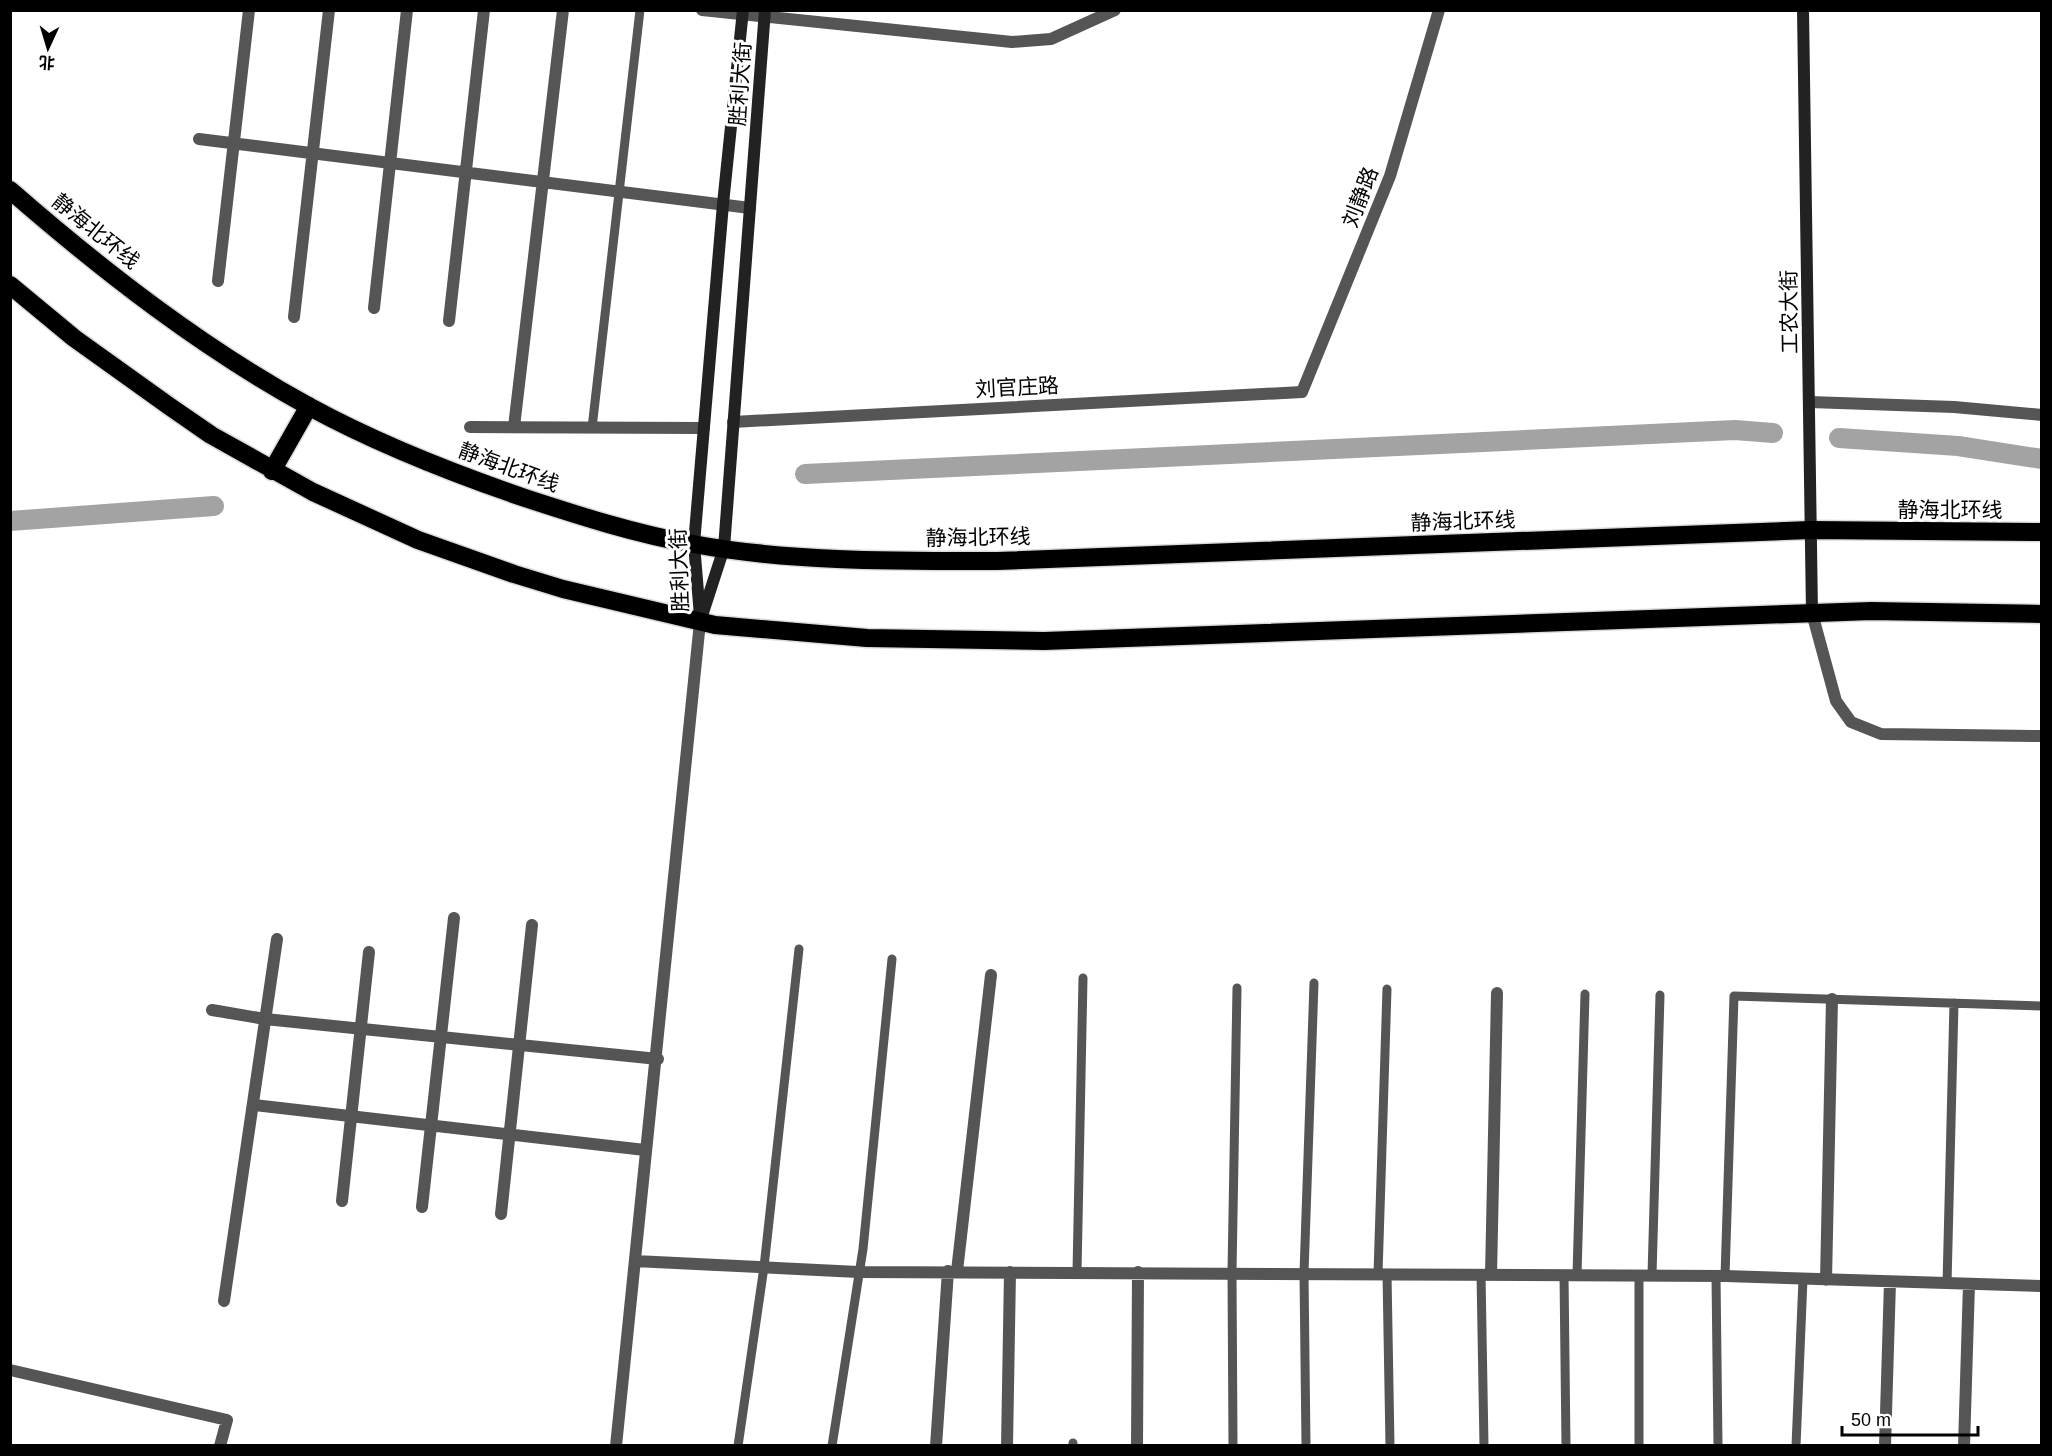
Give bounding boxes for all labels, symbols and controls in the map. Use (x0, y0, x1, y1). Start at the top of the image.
north arrow (18, 18, 78, 78)
street label: 胜利大街 (726, 41, 754, 127)
text: 北 (38, 53, 56, 72)
street label: 刘静路 (1338, 163, 1382, 231)
street label: 静海北环线 (48, 189, 144, 273)
street label: 工农大街 (1777, 270, 1801, 354)
street label: 刘官庄路 (974, 373, 1060, 401)
street label: 静海北环线 (456, 438, 562, 496)
street label: 静海北环线 (1898, 498, 2003, 521)
street label: 静海北环线 (1410, 508, 1516, 534)
street label: 静海北环线 (925, 525, 1031, 549)
street label: 胜利大街 (666, 528, 692, 612)
scale bar (1842, 1399, 1978, 1437)
text: 50 m (1851, 1410, 1891, 1430)

